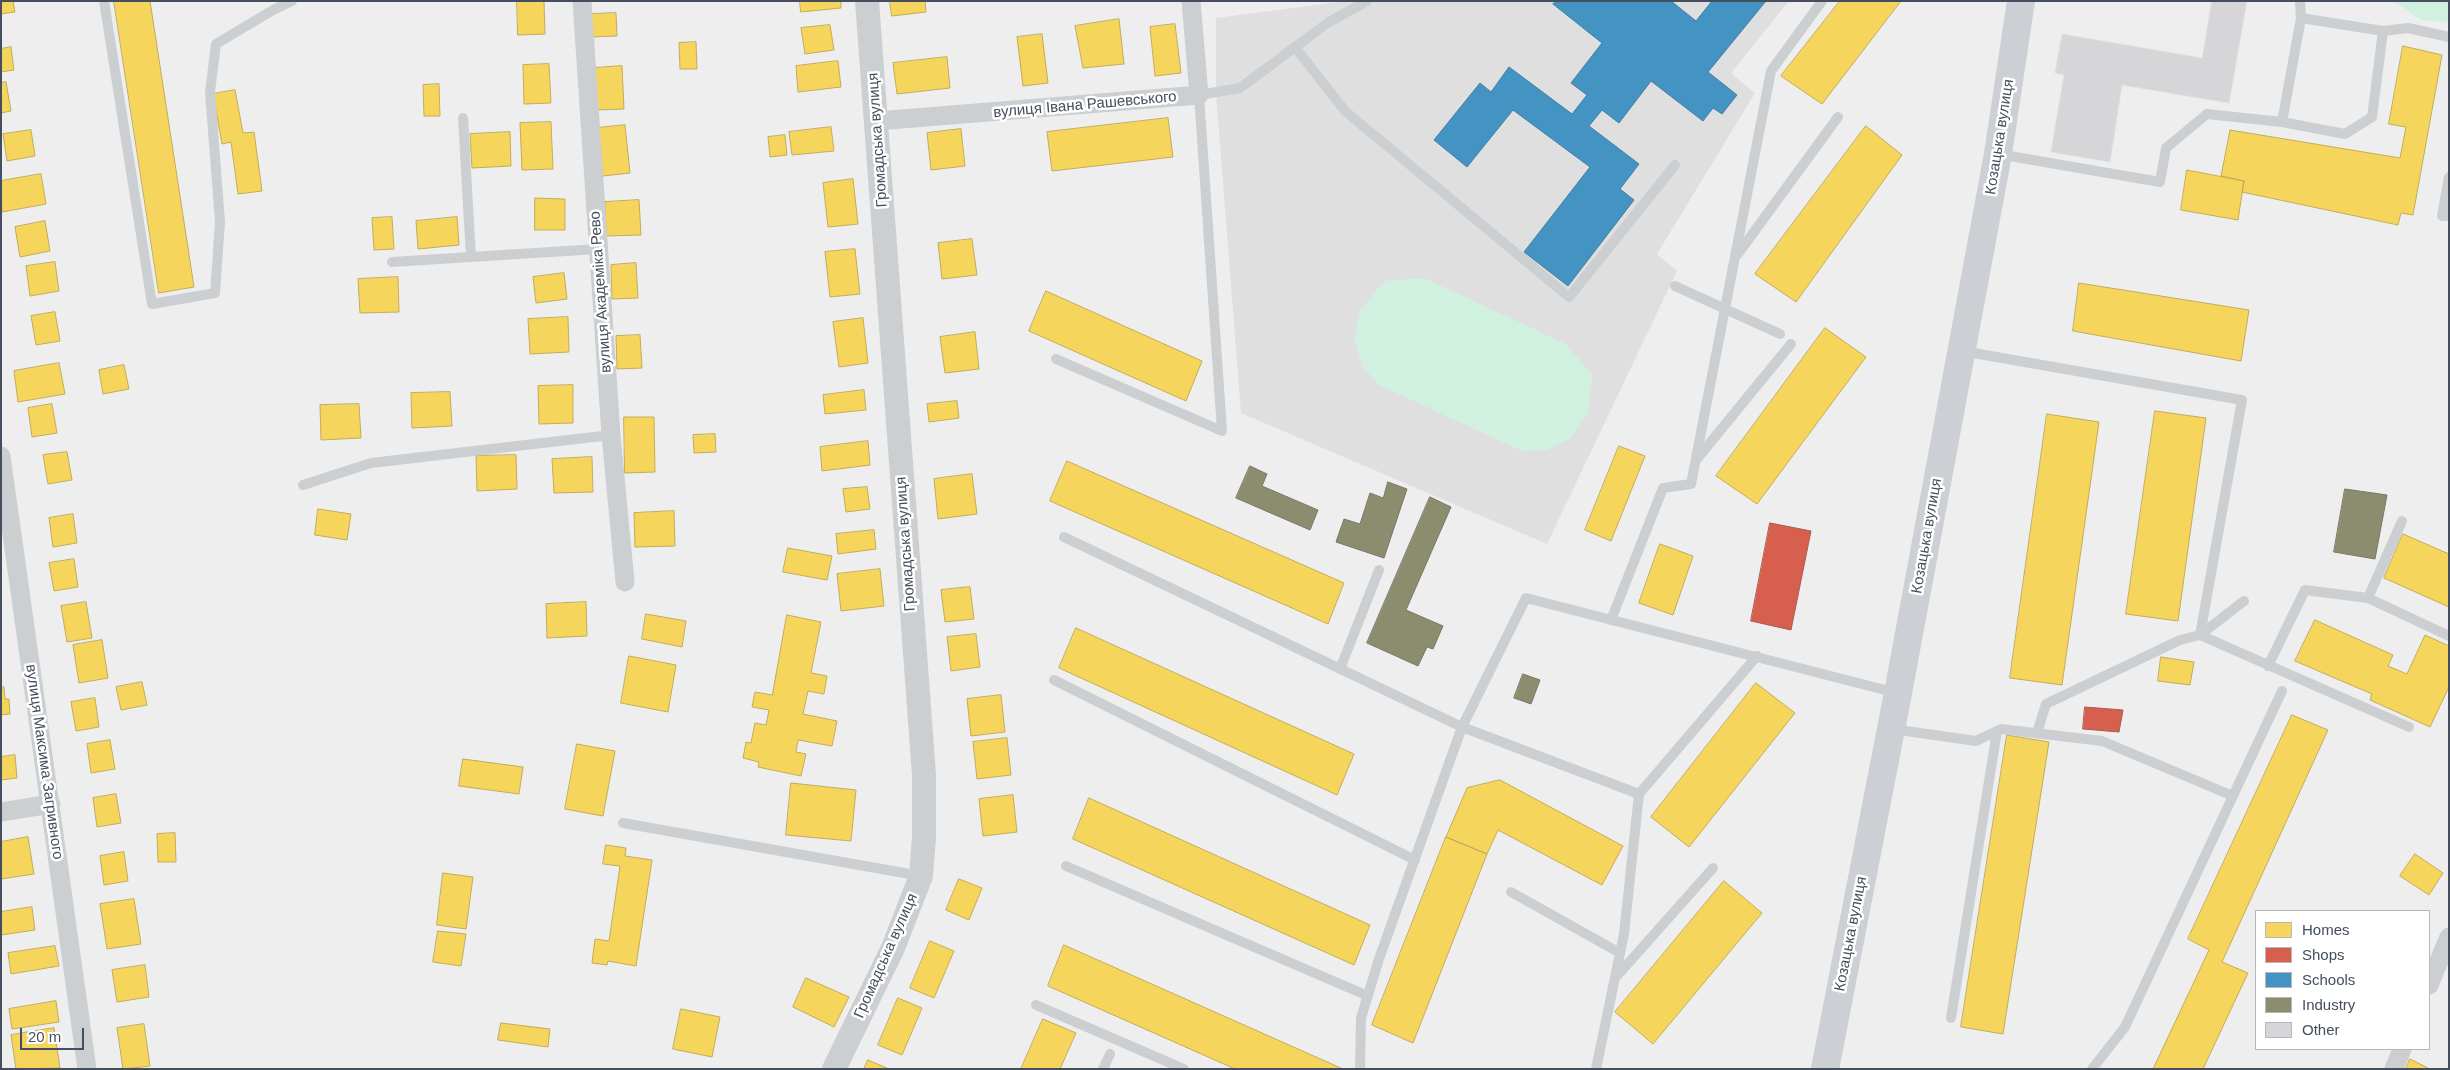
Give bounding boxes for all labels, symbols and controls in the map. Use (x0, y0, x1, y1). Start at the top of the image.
street label: Громадська вулиця (864, 72, 892, 208)
street label: Козацька вулиця (1982, 78, 2018, 196)
street label: вулиця Івана Рашевського (993, 88, 1177, 122)
street label: вулиця Академіка Рево (586, 211, 616, 373)
street label: Громадська вулиця (892, 476, 920, 612)
street label: Козацька вулиця (1908, 477, 1946, 595)
street label: вулиця Максима Загривного (21, 663, 67, 861)
street label: Козацька вулиця (1831, 875, 1871, 993)
street label: Громадська вулиця (850, 891, 922, 1021)
legend (2255, 910, 2430, 1050)
text: Homes (2302, 921, 2350, 938)
text: Shops (2302, 946, 2345, 963)
text: Schools (2302, 971, 2355, 988)
text: Industry (2302, 996, 2355, 1013)
scale bar (22, 1018, 86, 1050)
text: Other (2302, 1021, 2340, 1038)
text: 20 m (28, 1028, 61, 1045)

